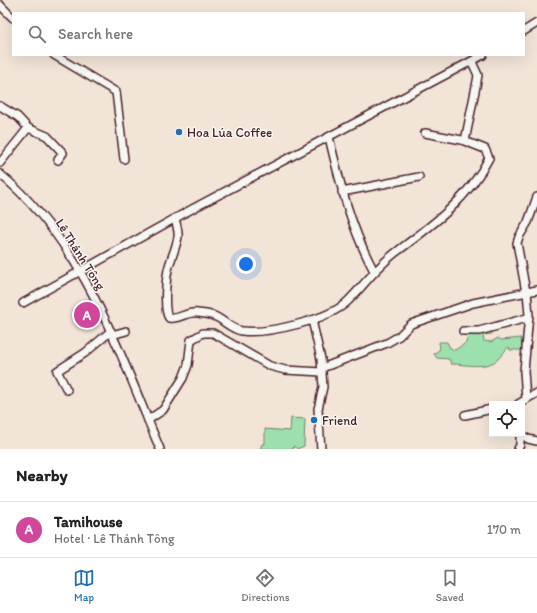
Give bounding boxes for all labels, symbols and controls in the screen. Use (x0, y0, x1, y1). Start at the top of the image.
search box (12, 12, 525, 56)
icon: search (26, 23, 48, 45)
text: Search here (58, 25, 133, 43)
place label: Hoa Lúa Coffee (187, 125, 272, 140)
marker: Hoa Lúa Coffee (174, 127, 184, 137)
street label: Lê Thánh Tông (53, 216, 109, 293)
your location (236, 254, 256, 274)
pin: A (74, 300, 100, 330)
map controls (489, 401, 525, 437)
button: locate (489, 401, 525, 437)
place label: Friend (322, 413, 357, 428)
marker: Friend (309, 415, 319, 425)
text: Nearby (16, 465, 68, 485)
text: Tamihouse (54, 513, 123, 531)
text: A (25, 522, 33, 537)
text: 170 m (487, 522, 521, 537)
text: Hotel · Lê Thánh Tông (54, 531, 175, 546)
tab: Map (73, 567, 95, 604)
tab: Directions (241, 567, 290, 604)
tab: Saved (436, 567, 464, 604)

